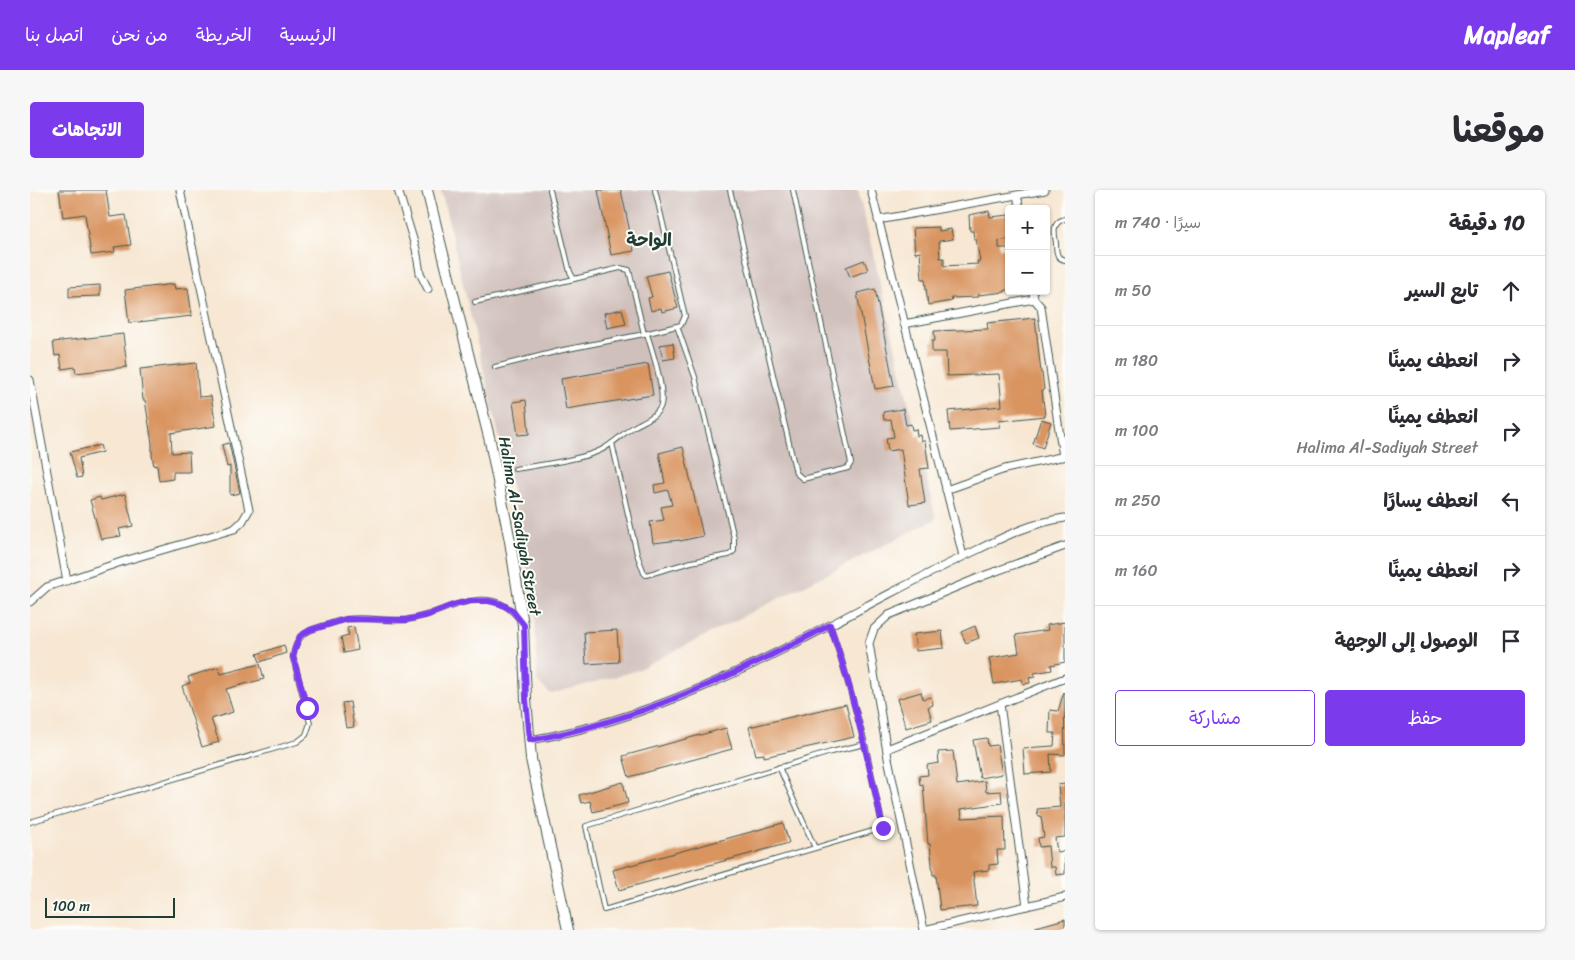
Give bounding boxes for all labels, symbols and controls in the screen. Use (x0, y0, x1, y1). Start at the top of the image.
text: Mapleaf (1464, 14, 1550, 56)
text: اتصل بنا (25, 19, 84, 51)
text: من نحن (112, 19, 168, 51)
text: الخريطة (196, 19, 252, 51)
text: الرئيسية (280, 19, 336, 51)
text: موقعنا (1452, 99, 1545, 161)
button: الاتجاهات (30, 102, 144, 158)
text: 10 دقيقة (1449, 204, 1525, 242)
map controls (1005, 205, 1050, 295)
button: + (1005, 205, 1050, 250)
text: سيرًا · 740 m (1115, 208, 1201, 237)
district label: الواحة (626, 224, 672, 256)
button: − (1005, 250, 1050, 295)
text: تابع السير (1405, 274, 1478, 307)
text: 50 m (1115, 276, 1151, 305)
icon: ahead (1497, 277, 1525, 305)
text: انعطف يمينًا (1388, 344, 1478, 377)
text: 180 m (1115, 346, 1158, 375)
icon: right (1497, 347, 1525, 375)
text: انعطف يمينًا (1388, 400, 1478, 433)
text: 100 m (1115, 416, 1159, 445)
icon: right (1497, 417, 1525, 445)
text: Halima Al-Sadiyah Street (1296, 433, 1478, 462)
street label: Halima Al-Sadiyah Street (490, 434, 550, 618)
text: انعطف يسارًا (1383, 484, 1478, 517)
text: 250 m (1115, 486, 1161, 515)
icon: left (1497, 487, 1525, 515)
text: انعطف يمينًا (1388, 554, 1478, 587)
text: 160 m (1115, 556, 1158, 585)
icon: right (1497, 557, 1525, 585)
text: الوصول إلى الوجهة (1335, 624, 1478, 657)
icon: arrive (1497, 627, 1525, 655)
button: مشاركة (1115, 690, 1315, 746)
button: حفظ (1325, 690, 1525, 746)
route start (296, 697, 319, 720)
route end (872, 817, 895, 840)
text: 100 m (52, 894, 90, 919)
scale bar (45, 895, 175, 918)

